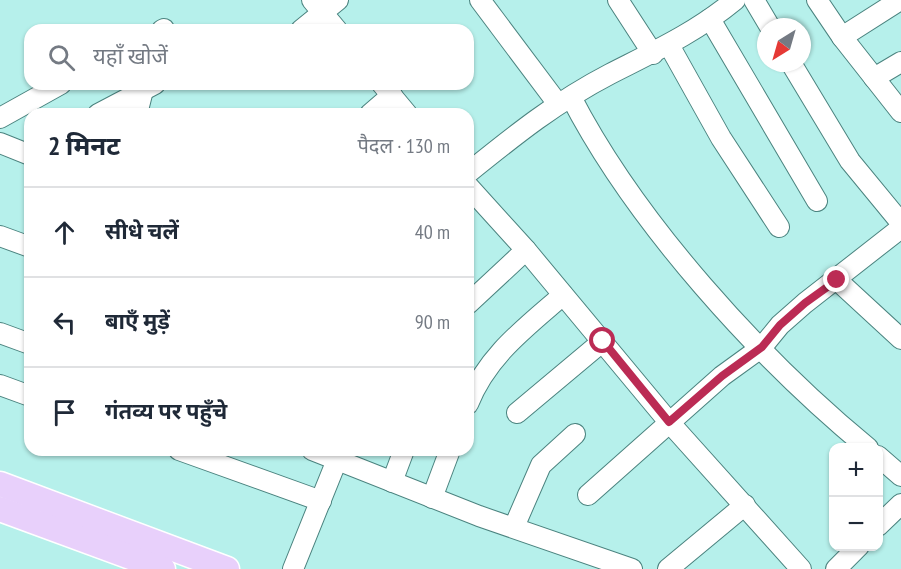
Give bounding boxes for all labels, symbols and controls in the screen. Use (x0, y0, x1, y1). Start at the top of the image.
north arrow (757, 18, 811, 72)
search box (24, 24, 474, 90)
icon: search (45, 41, 78, 74)
text: यहाँ खोजें (93, 42, 168, 70)
text: 2 मिनट (48, 129, 120, 162)
text: पैदल · 130 m (357, 133, 450, 159)
icon: ahead (48, 216, 81, 249)
text: सीधे चलें (105, 217, 179, 245)
text: 40 m (415, 219, 450, 245)
route end (823, 266, 849, 292)
icon: left (48, 306, 81, 339)
text: बाएँ मुड़ें (105, 307, 170, 335)
text: 90 m (415, 309, 450, 335)
route start (589, 327, 615, 353)
icon: arrive (48, 396, 81, 429)
text: गंतव्य पर पहुँचे (105, 397, 227, 425)
map controls (829, 443, 883, 551)
button: + (829, 443, 883, 497)
button: − (829, 497, 883, 551)

